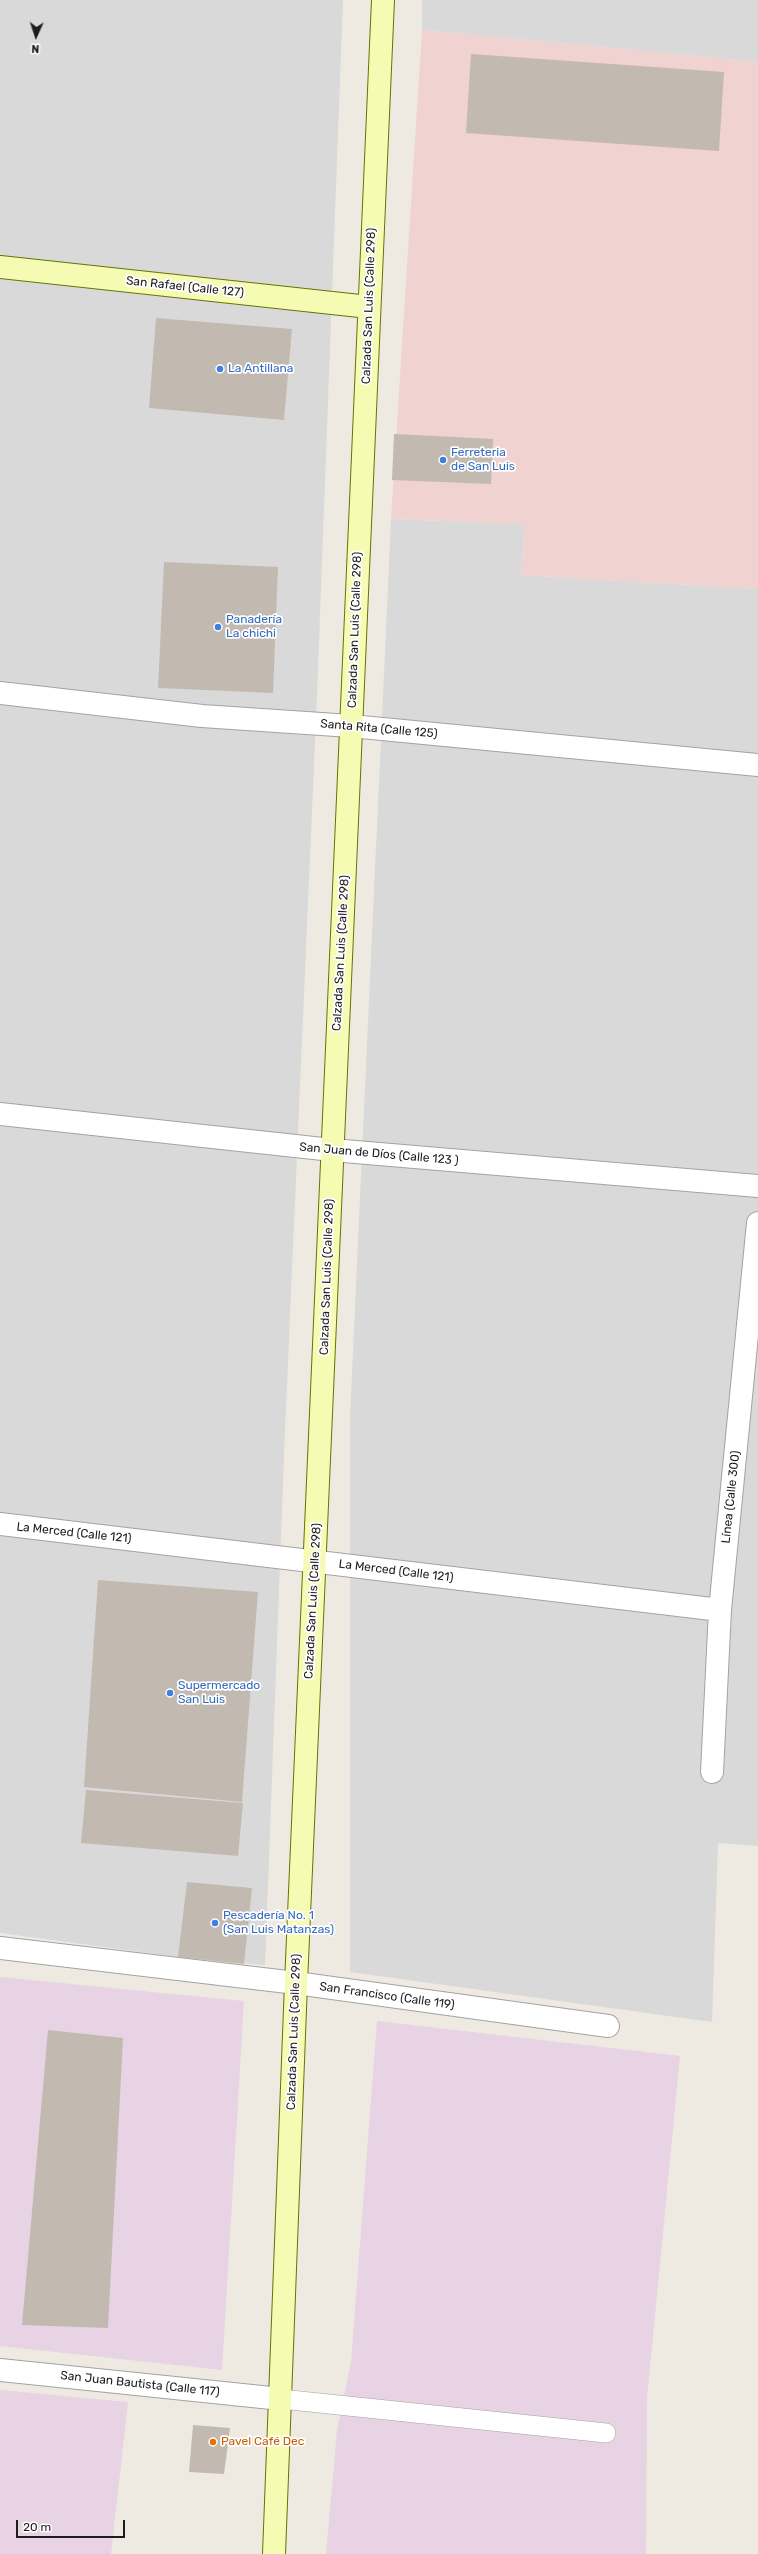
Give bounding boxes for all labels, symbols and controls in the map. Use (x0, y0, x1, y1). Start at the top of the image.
north arrow (16, 16, 56, 56)
text: N (31, 42, 40, 55)
street label: Calzada San Luis (Calle 298) (359, 228, 379, 384)
street label: San Rafael (Calle 127) (125, 274, 245, 300)
place label: La Antillana (228, 362, 293, 376)
marker: La Antillana (215, 364, 225, 374)
place label: Ferreteria de San Luis (451, 446, 515, 474)
marker: Ferreteria de San Luis (438, 455, 448, 465)
street label: Calzada San Luis (Calle 298) (345, 552, 365, 708)
place label: Panadería La chichi (226, 613, 282, 641)
marker: Panadería La chichi (213, 622, 223, 632)
street label: Santa Rita (Calle 125) (320, 717, 438, 741)
street label: Calzada San Luis (Calle 298) (330, 875, 352, 1031)
street label: San Juan de Díos (Calle 123 ) (299, 1140, 459, 1168)
street label: Calzada San Luis (Calle 298) (317, 1199, 337, 1355)
street label: Línea (Calle 300) (719, 1450, 743, 1544)
street label: La Merced (Calle 121) (16, 1520, 132, 1546)
street label: Calzada San Luis (Calle 298) (302, 1523, 324, 1679)
street label: La Merced (Calle 121) (338, 1557, 454, 1585)
place label: Supermercado San Luis (178, 1679, 260, 1707)
marker: Supermercado San Luis (165, 1688, 175, 1698)
place label: Pescadería No. 1 (San Luis Matanzas) (223, 1909, 334, 1937)
marker: Pescadería No. 1 (San Luis Matanzas) (210, 1918, 220, 1928)
street label: Calzada San Luis (Calle 298) (284, 1954, 304, 2110)
street label: San Francisco (Calle 119) (318, 1979, 456, 2013)
street label: San Juan Bautista (Calle 117) (60, 2368, 220, 2400)
place label: Pavel Café Dec (221, 2435, 304, 2449)
marker: Pavel Café Dec (208, 2437, 218, 2447)
scale bar (18, 2512, 127, 2538)
text: 20 m (23, 2520, 51, 2534)

